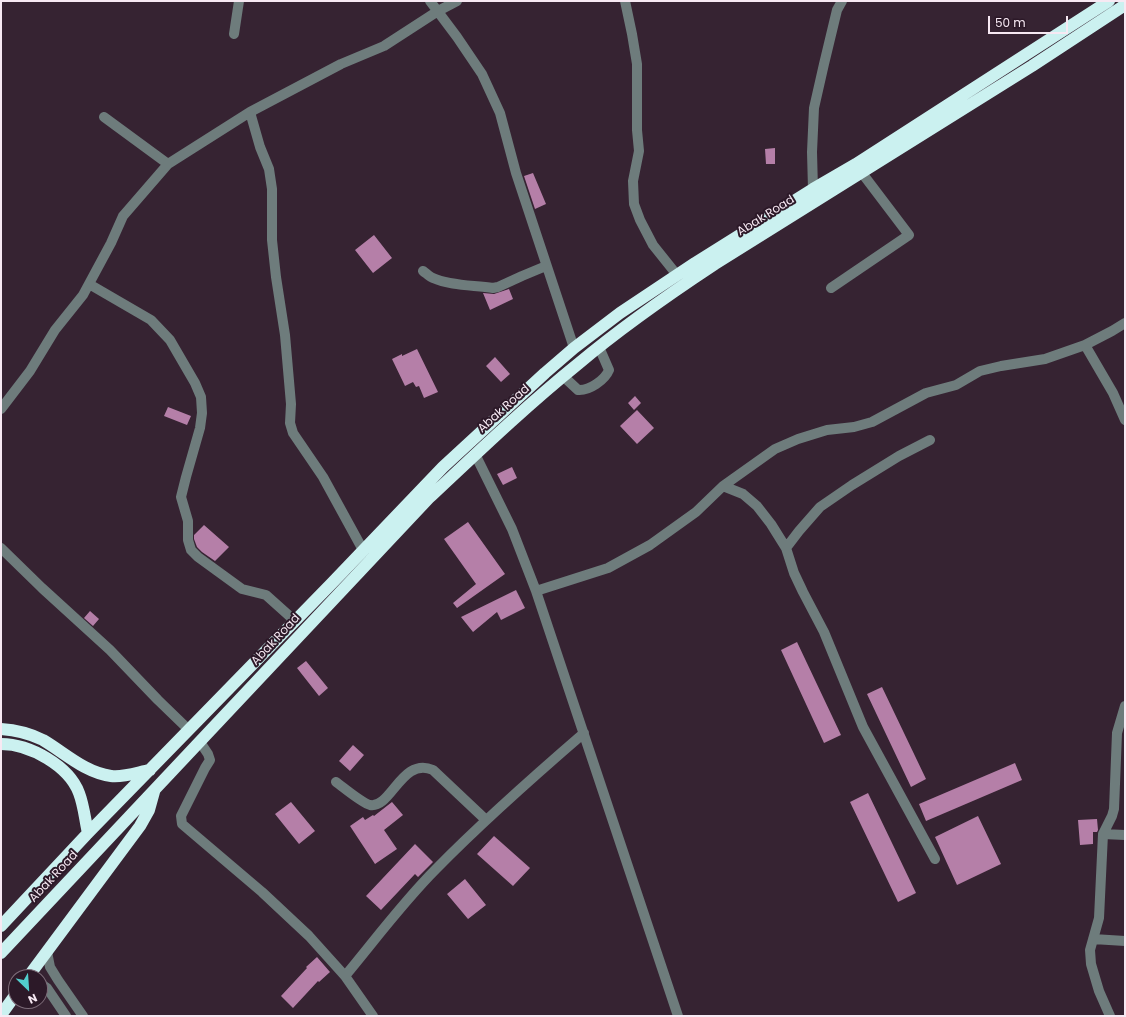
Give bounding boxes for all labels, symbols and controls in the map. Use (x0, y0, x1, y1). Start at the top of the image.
scale bar (990, 8, 1070, 34)
text: 50 m (995, 14, 1026, 31)
street label: Abak Road (735, 193, 797, 239)
street label: Abak Road (475, 382, 533, 436)
street label: Abak Road (249, 611, 303, 669)
street label: Abak Road (27, 848, 81, 906)
north arrow (8, 969, 48, 1009)
text: N (26, 990, 40, 1008)

